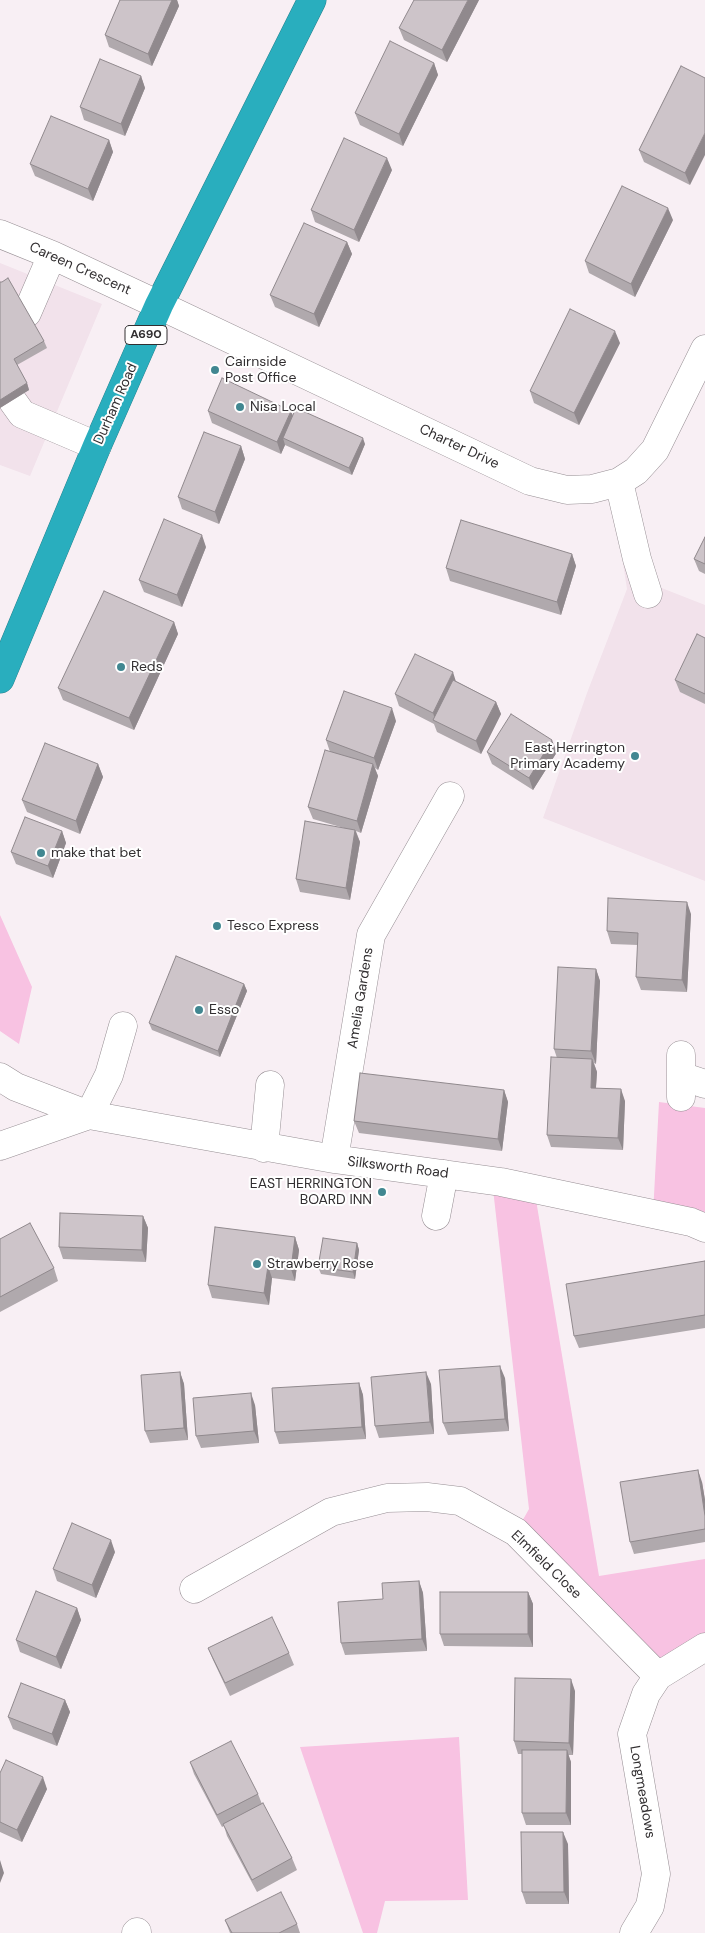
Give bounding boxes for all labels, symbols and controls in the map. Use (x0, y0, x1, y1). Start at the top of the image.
street label: Careen Crescent (26, 239, 134, 299)
road number: A690 (125, 326, 167, 344)
place label: Cairnside Post Office (225, 354, 296, 387)
street label: Durham Road (91, 361, 141, 447)
marker: Cairnside Post Office (209, 364, 221, 376)
place label: Nisa Local (250, 399, 316, 415)
marker: Nisa Local (234, 401, 246, 413)
street label: Charter Drive (416, 421, 502, 473)
place label: Reds (131, 659, 163, 675)
marker: Reds (115, 661, 127, 673)
place label: East Herrington Primary Academy (510, 740, 625, 772)
marker: East Herrington Primary Academy (629, 750, 641, 762)
place label: make that bet (51, 845, 141, 861)
marker: make that bet (35, 847, 47, 859)
place label: Tesco Express (227, 918, 319, 934)
marker: Tesco Express (211, 920, 223, 932)
street label: Amelia Gardens (345, 946, 377, 1050)
place label: Esso (209, 1002, 239, 1018)
marker: Esso (193, 1004, 205, 1016)
street label: Silksworth Road (346, 1153, 450, 1183)
place label: EAST HERRINGTON BOARD INN (250, 1176, 372, 1208)
marker: EAST HERRINGTON BOARD INN (376, 1186, 388, 1198)
place label: Strawberry Rose (267, 1256, 374, 1272)
marker: Strawberry Rose (251, 1258, 263, 1270)
street label: Elmfield Close (507, 1527, 585, 1603)
street label: Longmeadows (626, 1744, 658, 1840)

